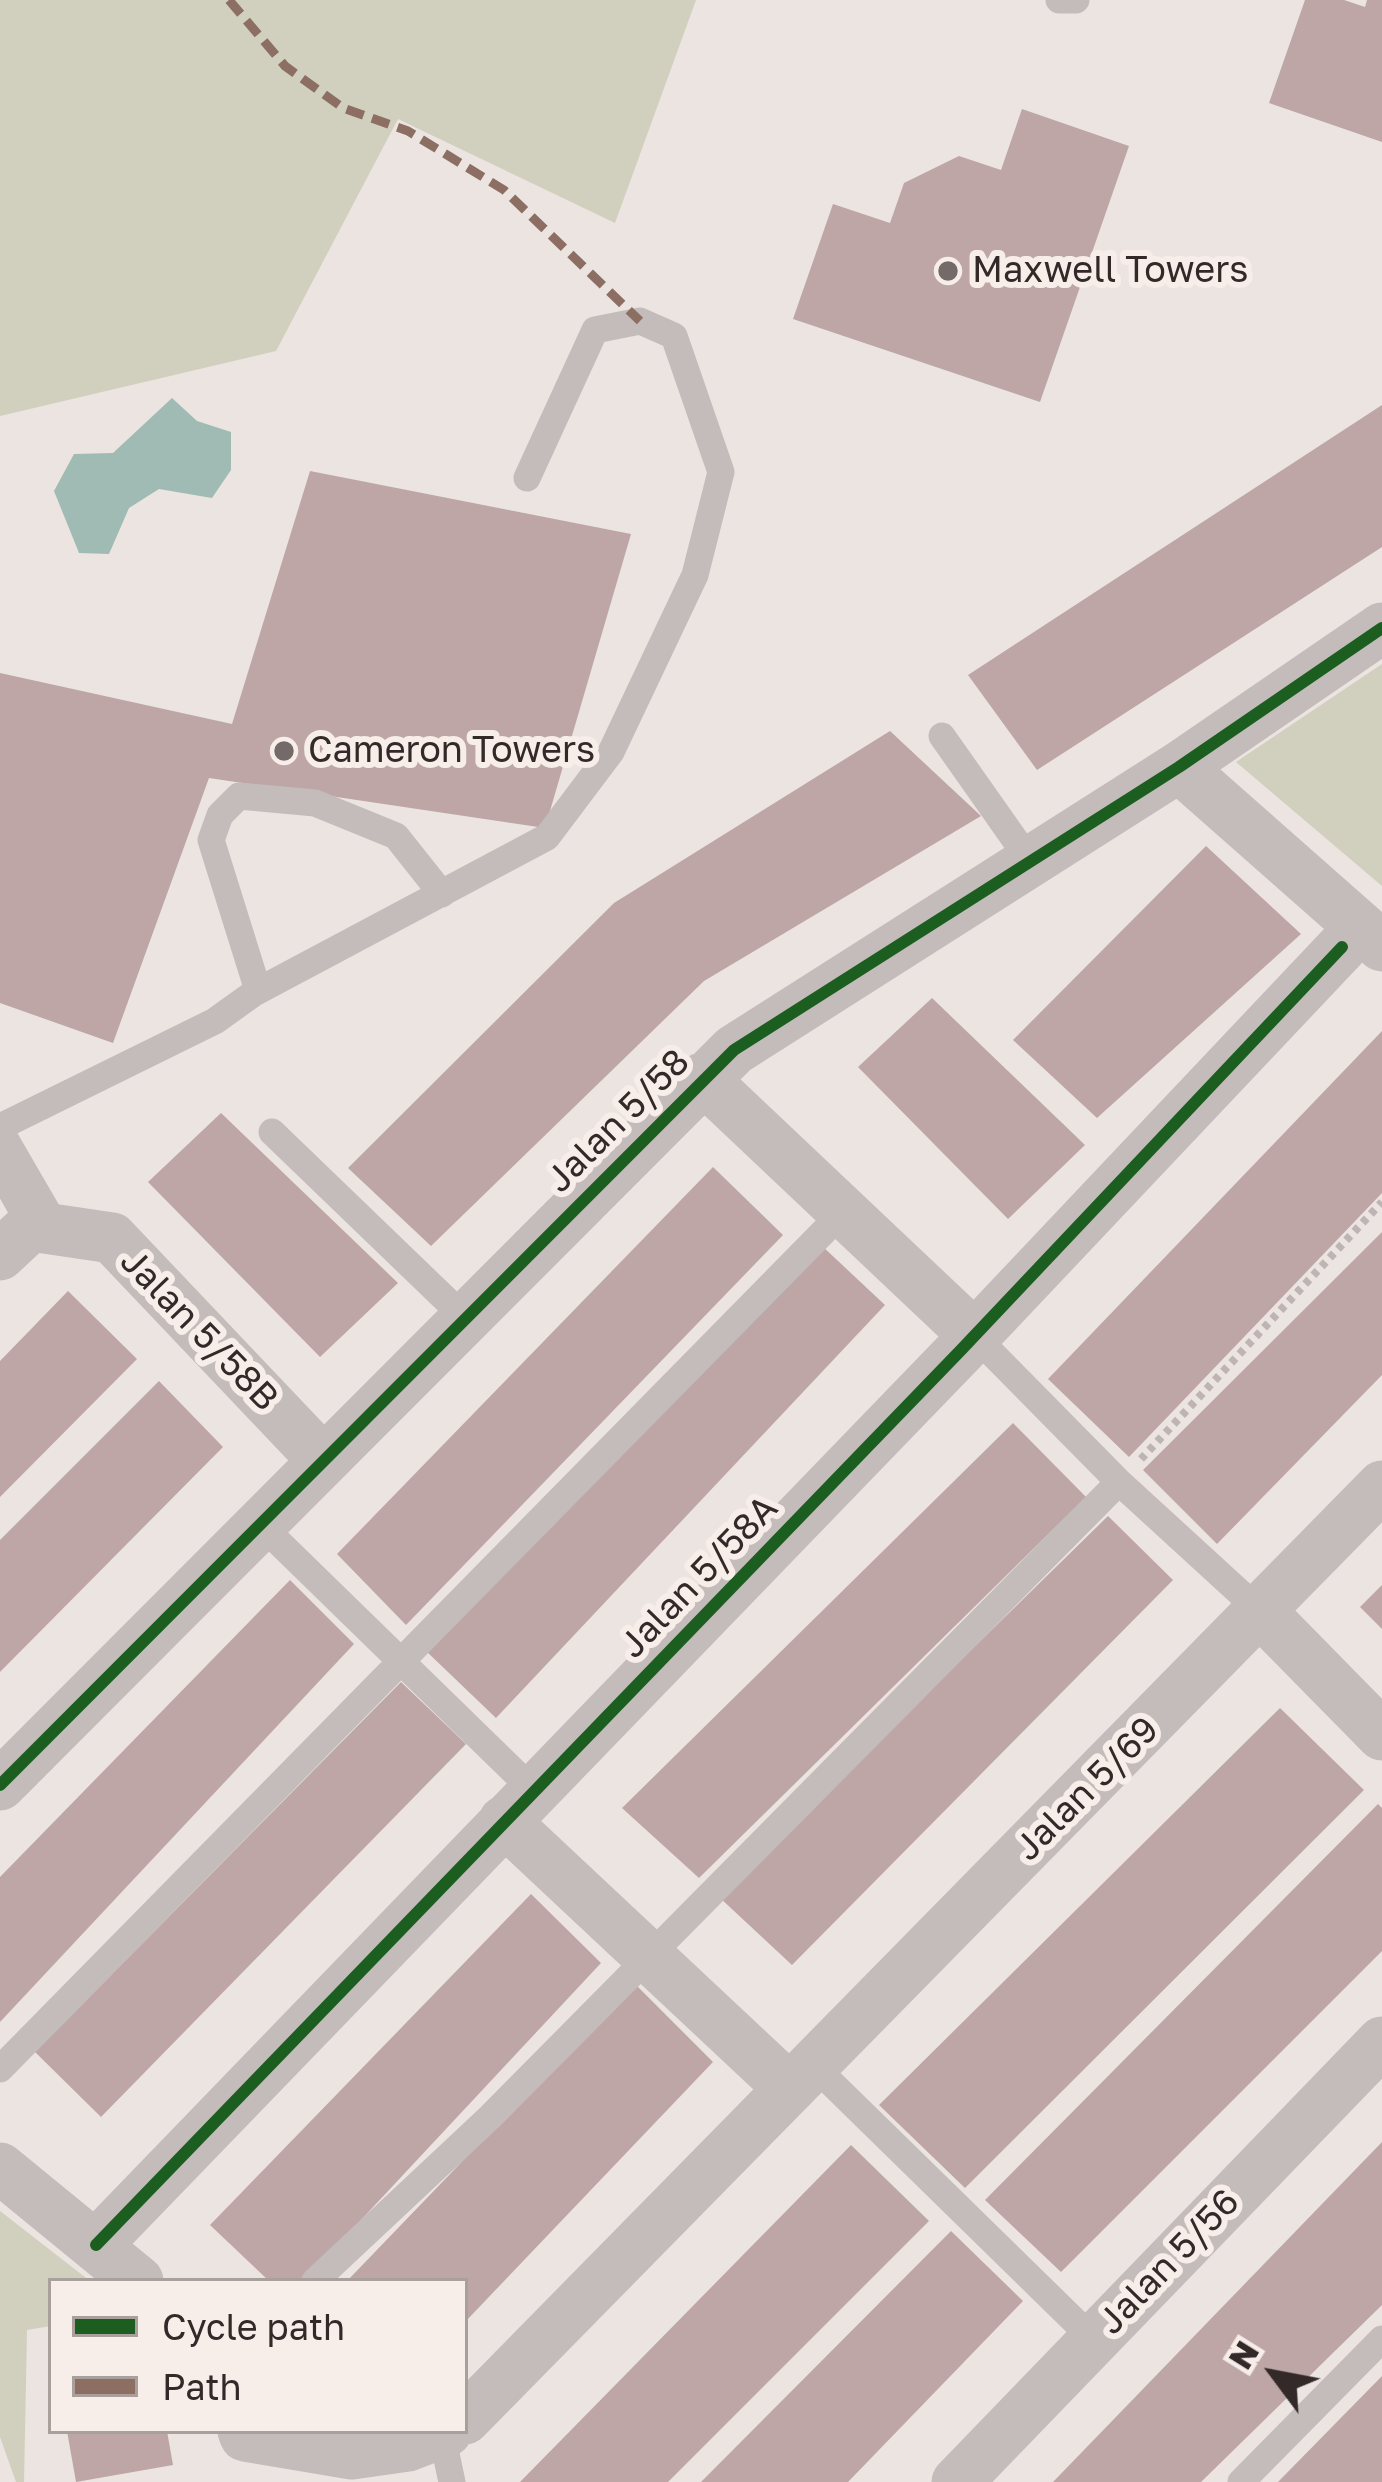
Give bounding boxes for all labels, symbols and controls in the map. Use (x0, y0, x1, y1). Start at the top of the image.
place label: Maxwell Towers (972, 249, 1248, 293)
marker: Maxwell Towers (935, 258, 961, 284)
place label: Cameron Towers (308, 729, 595, 773)
marker: Cameron Towers (271, 738, 297, 764)
street label: Jalan 5/58 (538, 1041, 698, 1201)
street label: Jalan 5/58B (111, 1240, 287, 1420)
street label: Jalan 5/58A (611, 1487, 787, 1667)
street label: Jalan 5/69 (1006, 1708, 1168, 1870)
street label: Jalan 5/56 (1090, 2181, 1248, 2343)
legend (48, 2278, 468, 2434)
text: Cycle path (162, 2305, 345, 2348)
north arrow (1214, 2314, 1334, 2434)
text: N (1220, 2334, 1266, 2376)
text: Path (162, 2365, 242, 2408)

